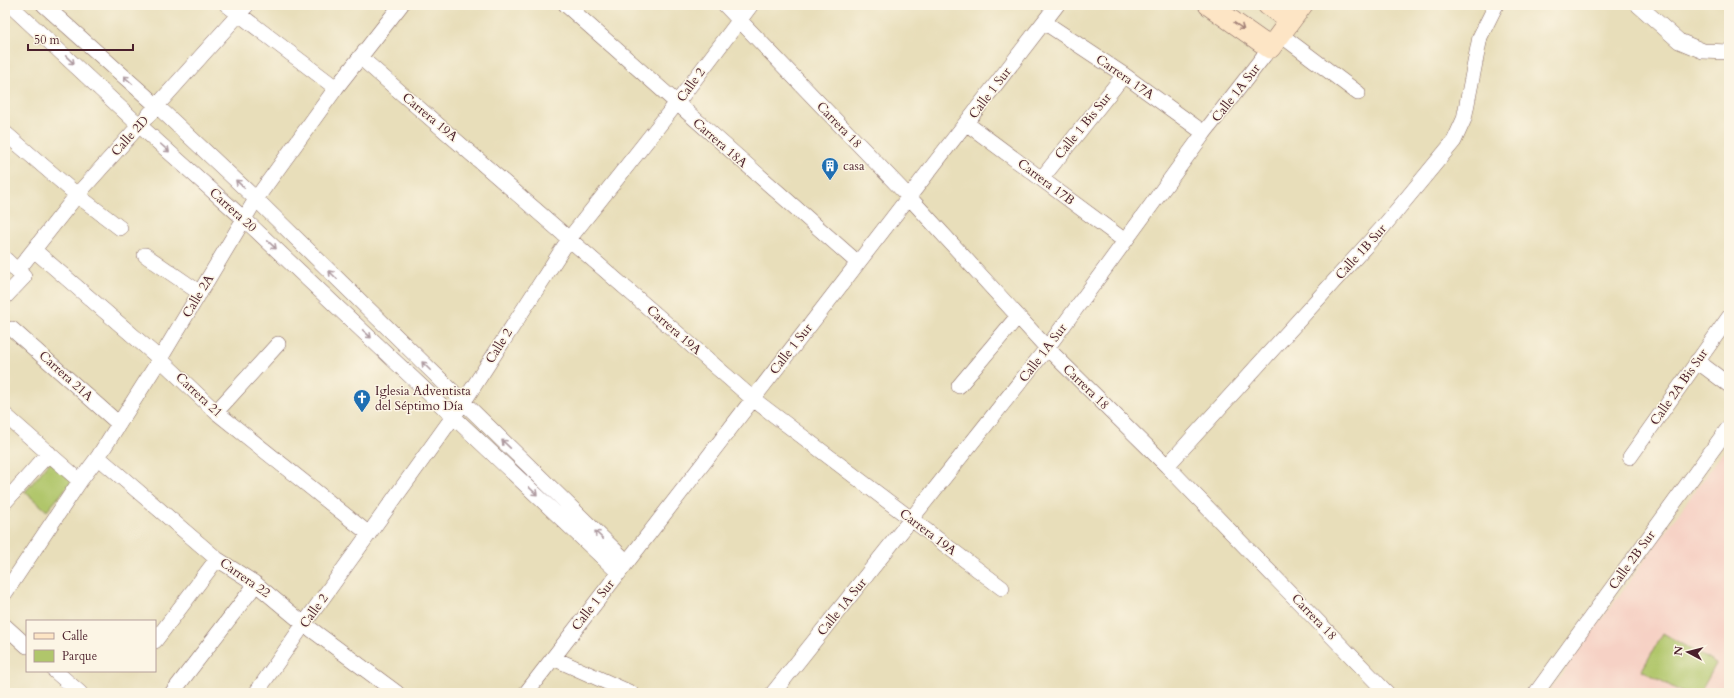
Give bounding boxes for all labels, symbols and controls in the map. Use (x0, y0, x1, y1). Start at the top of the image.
one-way arrow (1234, 22, 1245, 30)
scale bar (28, 26, 133, 52)
text: 50 m (34, 32, 61, 48)
street label: Carrera 17A (1092, 50, 1158, 104)
one-way arrow (64, 55, 74, 64)
street label: Calle 1A Sur (1208, 60, 1265, 126)
street label: Calle 1 Sur (965, 63, 1015, 122)
street label: Calle 2 (672, 64, 710, 106)
one-way arrow (123, 75, 133, 85)
street label: Carrera 19A (398, 88, 462, 146)
street label: Calle 1 Bis Sur (1051, 89, 1115, 163)
street label: Carrera 18 (812, 98, 866, 152)
street label: Calle 2D (107, 112, 153, 160)
street label: Carrera 18A (689, 114, 752, 172)
one-way arrow (160, 144, 170, 153)
street label: Carrera 17B (1014, 155, 1078, 209)
building icon: casa (820, 156, 840, 181)
place label: casa (843, 157, 865, 175)
one-way arrow (235, 179, 245, 189)
street label: Carrera 20 (205, 184, 261, 236)
street label: Calle 1B Sur (1331, 220, 1391, 284)
one-way arrow (267, 240, 277, 250)
street label: Calle 2A (178, 270, 218, 321)
one-way arrow (328, 270, 338, 280)
street label: Carrera 19A (643, 301, 706, 359)
street label: Calle 1 Sur (765, 320, 817, 378)
street label: Calle 1A Sur (1015, 320, 1071, 386)
street label: Calle 2 (481, 325, 517, 367)
one-way arrow (362, 329, 372, 339)
street label: Calle 2A Bis Sur (1646, 345, 1712, 429)
street label: Carrera 21A (35, 347, 98, 406)
street label: Carrera 18 (1059, 360, 1113, 414)
one-way arrow (421, 361, 431, 371)
street label: Carrera 21 (172, 369, 226, 421)
place label: Iglesia Adventista del Séptimo Día (375, 382, 471, 415)
church icon: Iglesia Adventista del Séptimo Día (352, 388, 372, 413)
one-way arrow (501, 439, 511, 449)
one-way arrow (528, 486, 538, 496)
street label: Carrera 19A (896, 505, 961, 560)
street label: Calle 2B Sur (1604, 527, 1660, 593)
one-way arrow (594, 530, 604, 540)
street label: Carrera 22 (216, 554, 274, 602)
street label: Calle 1A Sur (813, 574, 871, 640)
street label: Calle 1 Sur (567, 576, 619, 634)
street label: Calle 2 (295, 590, 333, 632)
street label: Carrera 18 (1287, 590, 1341, 644)
legend (26, 620, 156, 672)
text: Calle (62, 628, 88, 644)
north arrow (1668, 632, 1708, 672)
text: N (1671, 645, 1687, 656)
text: Parque (62, 648, 97, 664)

